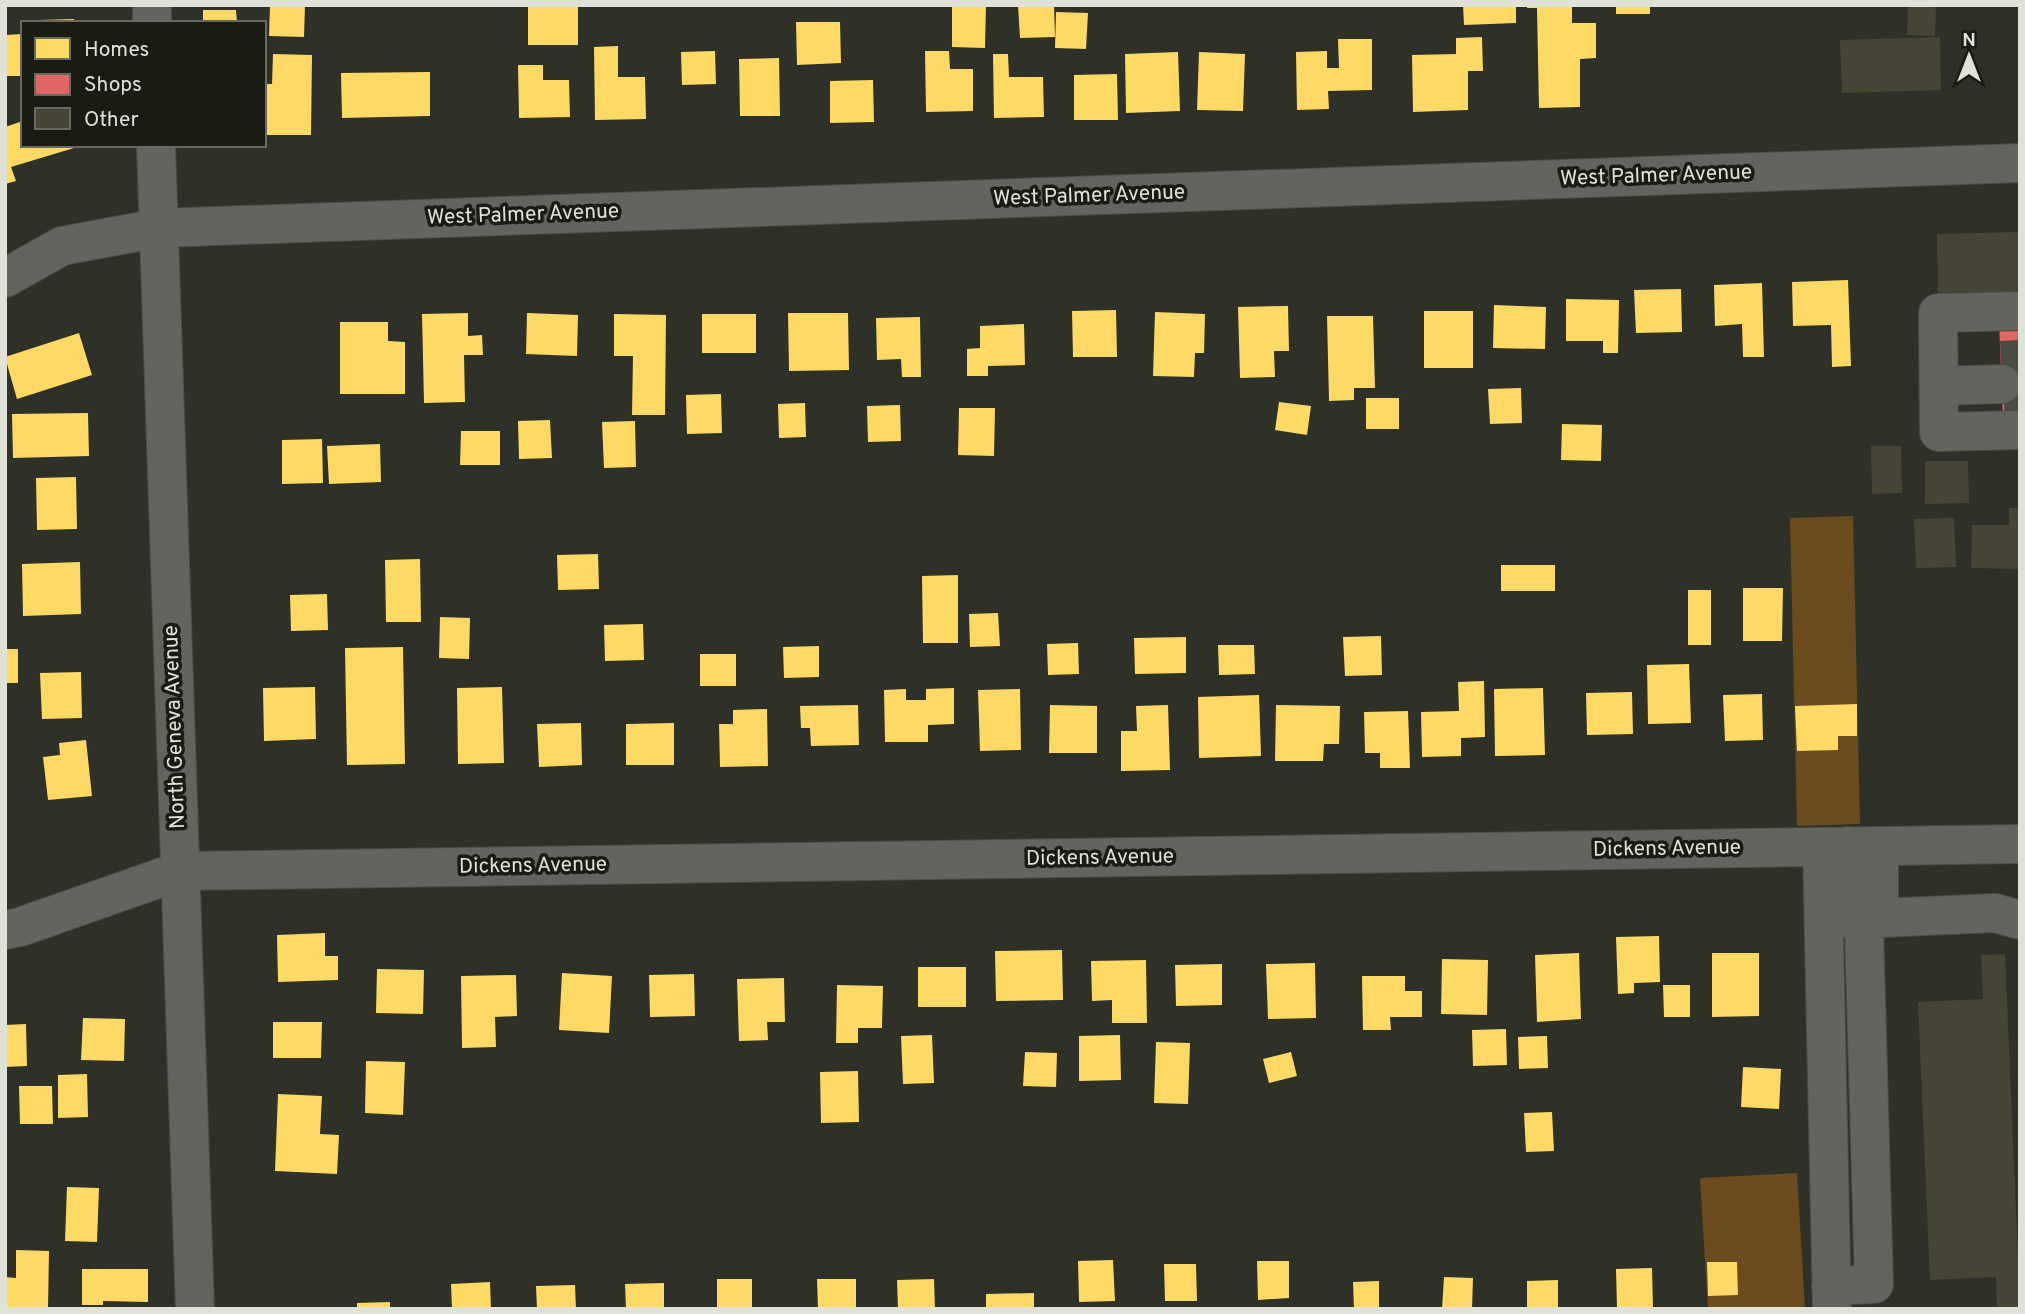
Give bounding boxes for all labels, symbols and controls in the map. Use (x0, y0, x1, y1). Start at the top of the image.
legend (21, 21, 266, 147)
north arrow (1934, 21, 2004, 91)
text: N (1962, 29, 1976, 53)
text: Homes (84, 37, 149, 64)
text: Shops (84, 72, 142, 99)
text: Other (84, 107, 139, 134)
street label: West Palmer Avenue (1559, 159, 1753, 193)
street label: West Palmer Avenue (992, 179, 1186, 213)
street label: West Palmer Avenue (426, 198, 620, 232)
street label: North Geneva Avenue (158, 625, 192, 829)
street label: Dickens Avenue (1593, 834, 1741, 864)
street label: Dickens Avenue (1026, 843, 1174, 873)
street label: Dickens Avenue (459, 851, 607, 881)

